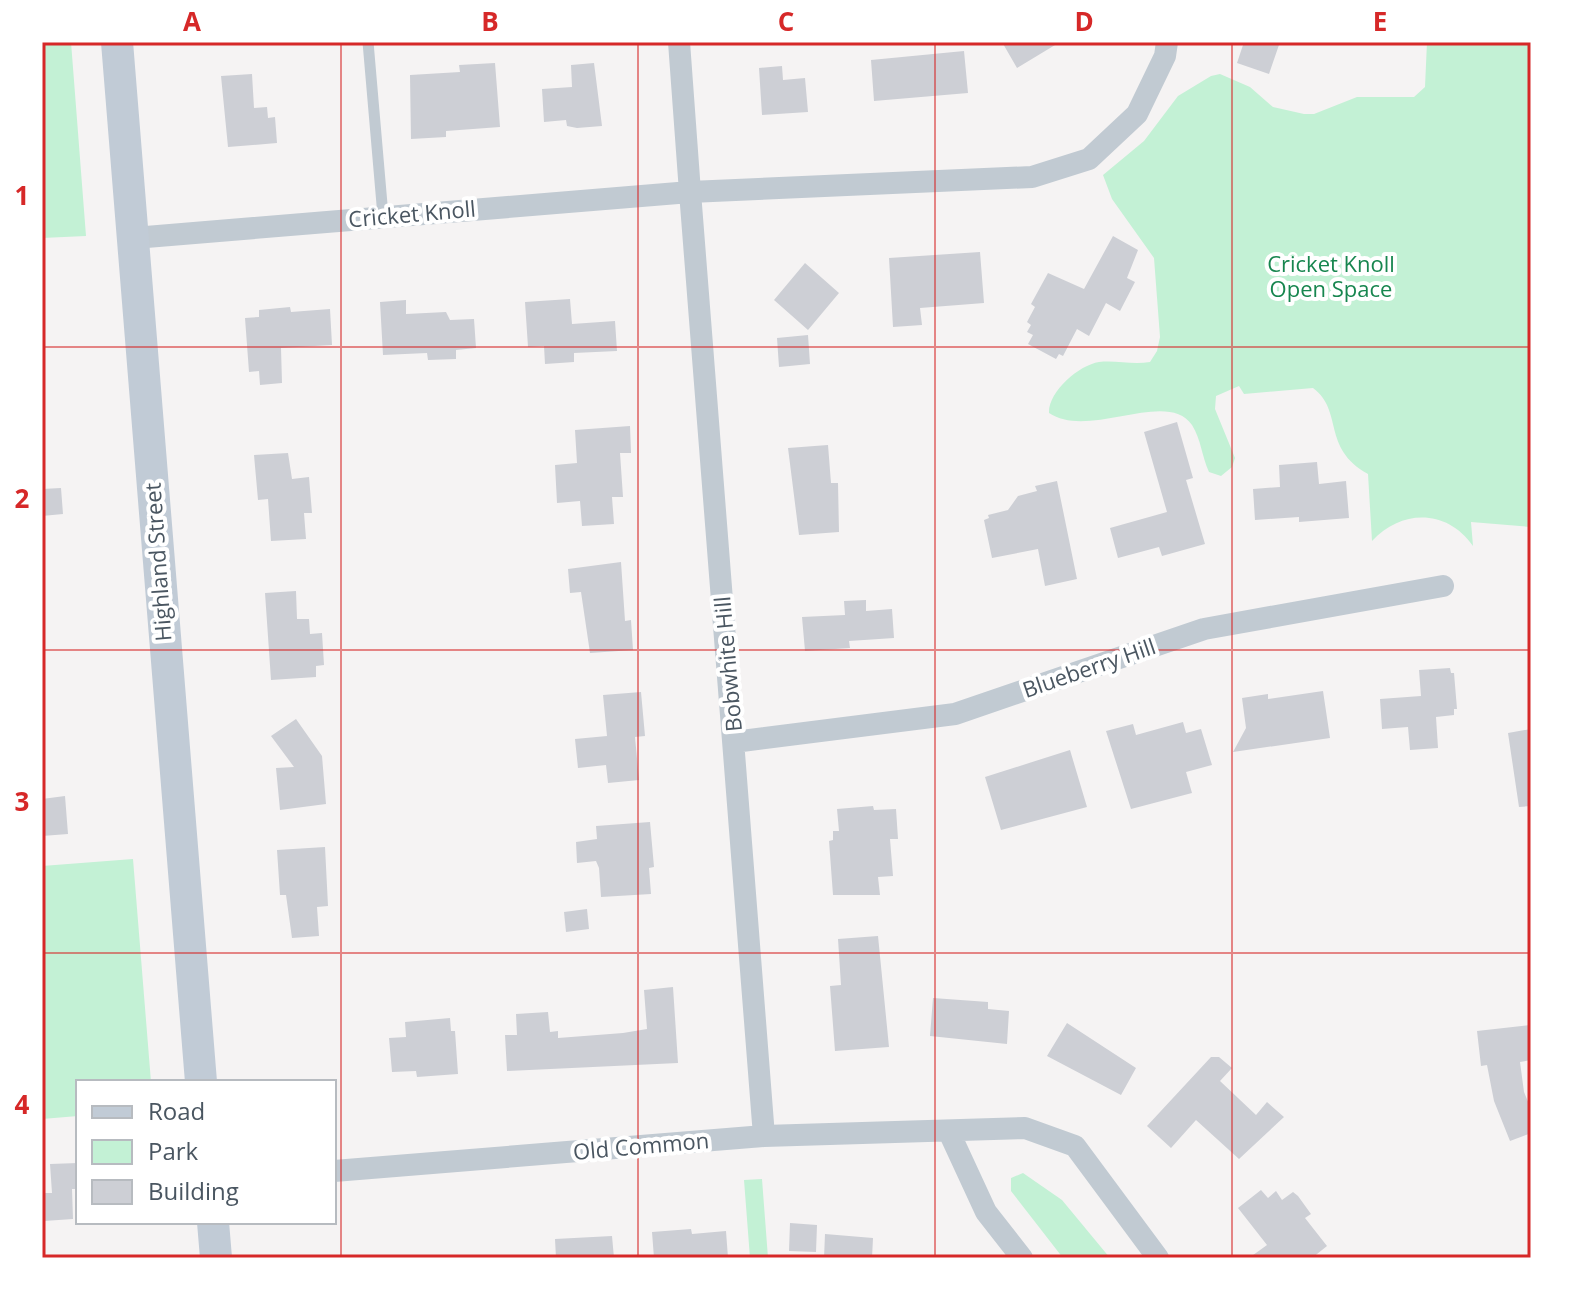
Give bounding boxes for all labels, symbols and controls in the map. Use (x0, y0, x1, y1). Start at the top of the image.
text: A (183, 3, 201, 39)
text: B (481, 3, 499, 39)
text: C (778, 3, 794, 39)
text: D (1074, 3, 1094, 39)
text: E (1373, 3, 1387, 39)
text: 1 (15, 177, 29, 213)
street label: Cricket Knoll (347, 192, 477, 234)
park label: Cricket Knoll Open Space (1267, 248, 1395, 303)
text: 2 (15, 480, 30, 516)
street label: Highland Street (136, 482, 178, 642)
street label: Bobwhite Hill (706, 595, 748, 733)
street label: Blueberry Hill (1018, 630, 1159, 704)
text: 3 (15, 783, 29, 819)
legend (76, 1080, 336, 1224)
text: 4 (15, 1086, 30, 1122)
text: Road (148, 1094, 205, 1127)
street label: Old Common (572, 1124, 710, 1166)
text: Park (148, 1134, 199, 1167)
text: Building (148, 1174, 239, 1207)

